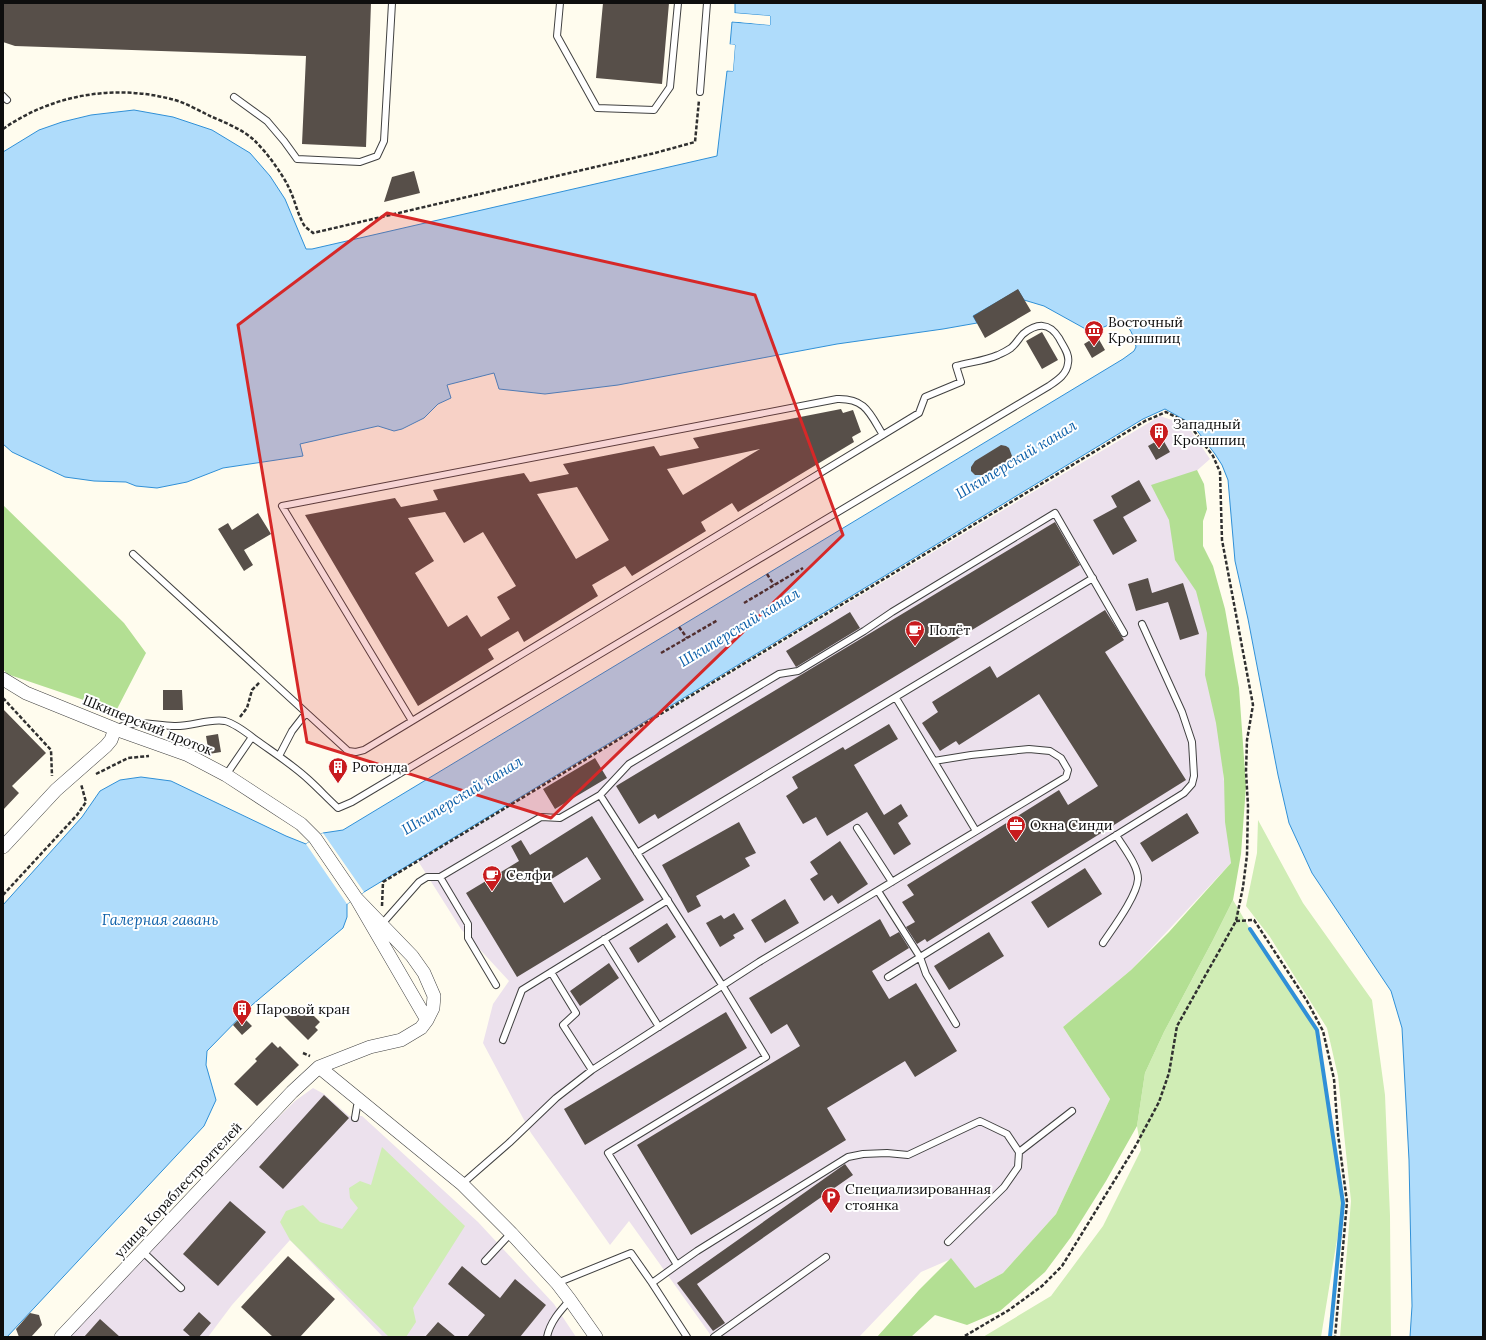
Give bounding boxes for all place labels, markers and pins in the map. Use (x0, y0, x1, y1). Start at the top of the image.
place label: Восточный Кроншпиц (1108, 313, 1183, 347)
museum icon: Восточный Кроншпиц (1083, 319, 1105, 347)
place label: Западный Кроншпиц (1173, 415, 1246, 449)
building icon: Западный Кроншпиц (1148, 421, 1170, 449)
cafe icon: Полёт (904, 619, 926, 647)
place label: Полёт (929, 621, 970, 639)
building icon: Ротонда (327, 756, 349, 784)
place label: Ротонда (352, 758, 408, 776)
office icon: Окна Синди (1005, 814, 1027, 842)
place label: Окна Синди (1030, 816, 1113, 834)
cafe icon: Селфи (481, 864, 503, 892)
place label: Селфи (506, 866, 552, 884)
building icon: Паровой кран (231, 998, 253, 1026)
place label: Паровой кран (256, 1000, 350, 1018)
place label: Специализированная стоянка (845, 1180, 991, 1214)
parking icon: Специализированная стоянка (820, 1186, 842, 1214)

